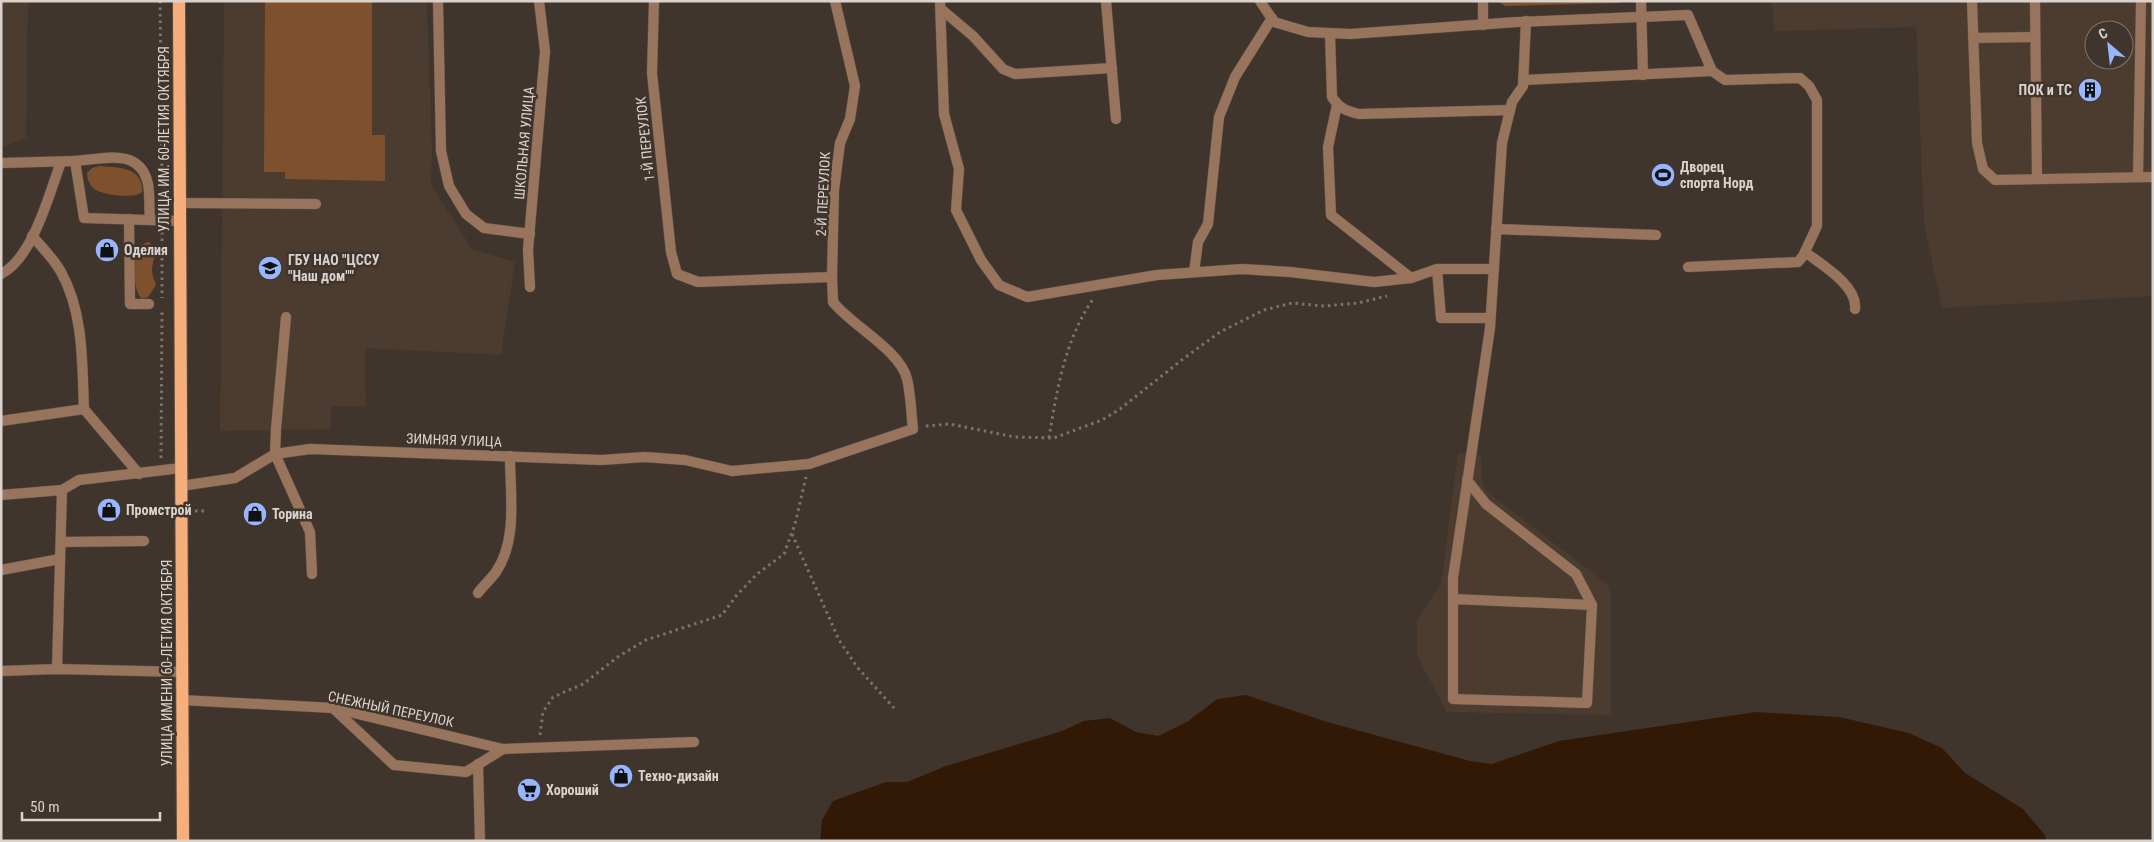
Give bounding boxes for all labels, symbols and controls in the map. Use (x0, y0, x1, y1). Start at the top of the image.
north arrow (2084, 20, 2134, 70)
text: С (2096, 25, 2110, 42)
street label: УЛИЦА ИМ. 60-ЛЕТИЯ ОКТЯБРЯ (156, 46, 172, 232)
building icon: ПОК и ТС (2077, 77, 2103, 103)
place label: ПОК и ТС (2019, 82, 2072, 98)
street label: ШКОЛЬНАЯ УЛИЦА (511, 86, 537, 200)
street label: 1-Й ПЕРЕУЛОК (633, 96, 657, 182)
street label: 2-Й ПЕРЕУЛОК (813, 151, 833, 237)
place label: Дворец спорта Норд (1680, 159, 1753, 191)
sports icon: Дворец спорта Норд (1650, 162, 1676, 188)
shop icon: Оделия (94, 237, 120, 263)
place label: Оделия (124, 242, 168, 258)
place label: ГБУ НАО "ЦССУ "Наш дом"" (288, 252, 380, 284)
school or university icon: ГБУ НАО "ЦССУ "Наш дом"" (257, 255, 283, 281)
street label: ЗИМНЯЯ УЛИЦА (406, 430, 502, 450)
shop icon: Промстрой (96, 497, 122, 523)
shop icon: Торина (242, 501, 268, 527)
place label: Промстрой (126, 502, 191, 518)
place label: Торина (272, 506, 313, 522)
street label: УЛИЦА ИМЕНИ 60-ЛЕТИЯ ОКТЯБРЯ (159, 560, 175, 766)
street label: СНЕЖНЫЙ ПЕРЕУЛОК (327, 688, 456, 730)
shop icon: Техно-дизайн (608, 763, 634, 789)
place label: Техно-дизайн (638, 768, 719, 784)
supermarket icon: Хороший (516, 777, 542, 803)
place label: Хороший (546, 782, 599, 798)
scale bar (22, 790, 160, 822)
text: 50 m (30, 798, 60, 816)

